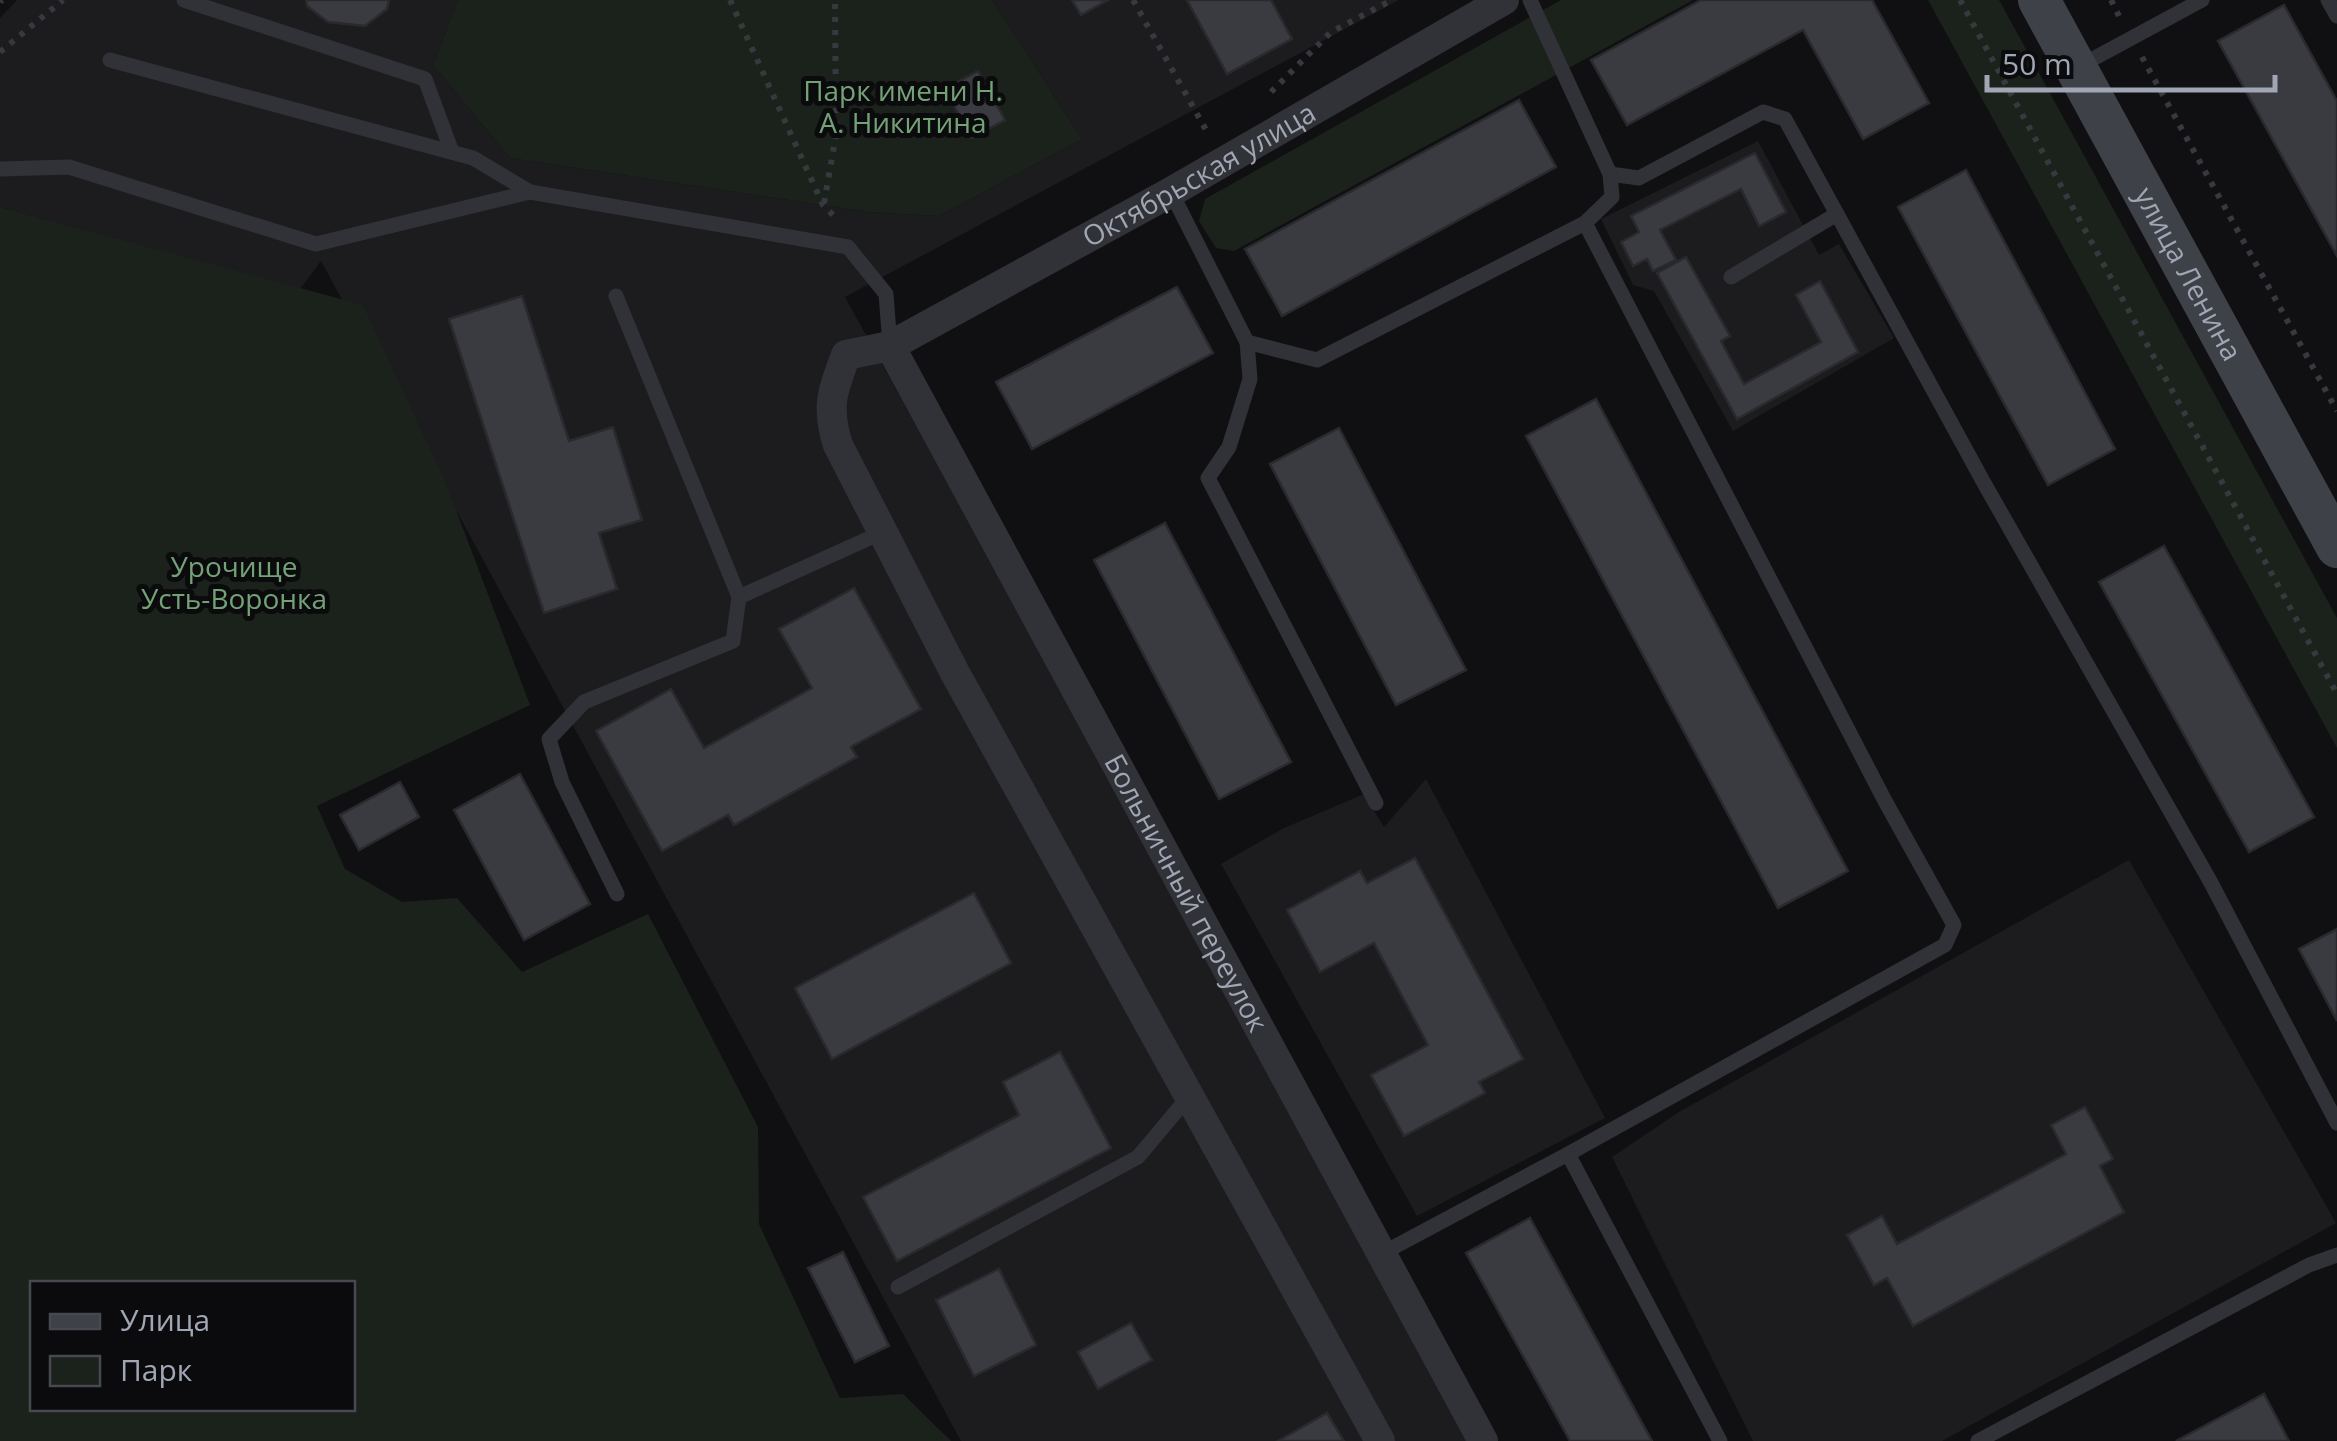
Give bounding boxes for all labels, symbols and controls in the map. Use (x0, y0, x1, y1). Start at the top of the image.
scale bar (1987, 30, 2274, 92)
text: 50 m (2002, 43, 2072, 84)
park label: Парк имени Н. А. Никитина (803, 71, 1003, 141)
street label: Октябрьская улица (1075, 93, 1322, 255)
street label: улица Ленина (2126, 180, 2252, 367)
park label: Урочище Усть-Воронка (141, 547, 327, 617)
street label: Больничный переулок (1096, 747, 1278, 1039)
legend (30, 1281, 355, 1411)
text: Улица (120, 1299, 210, 1340)
text: Парк (120, 1349, 193, 1390)

